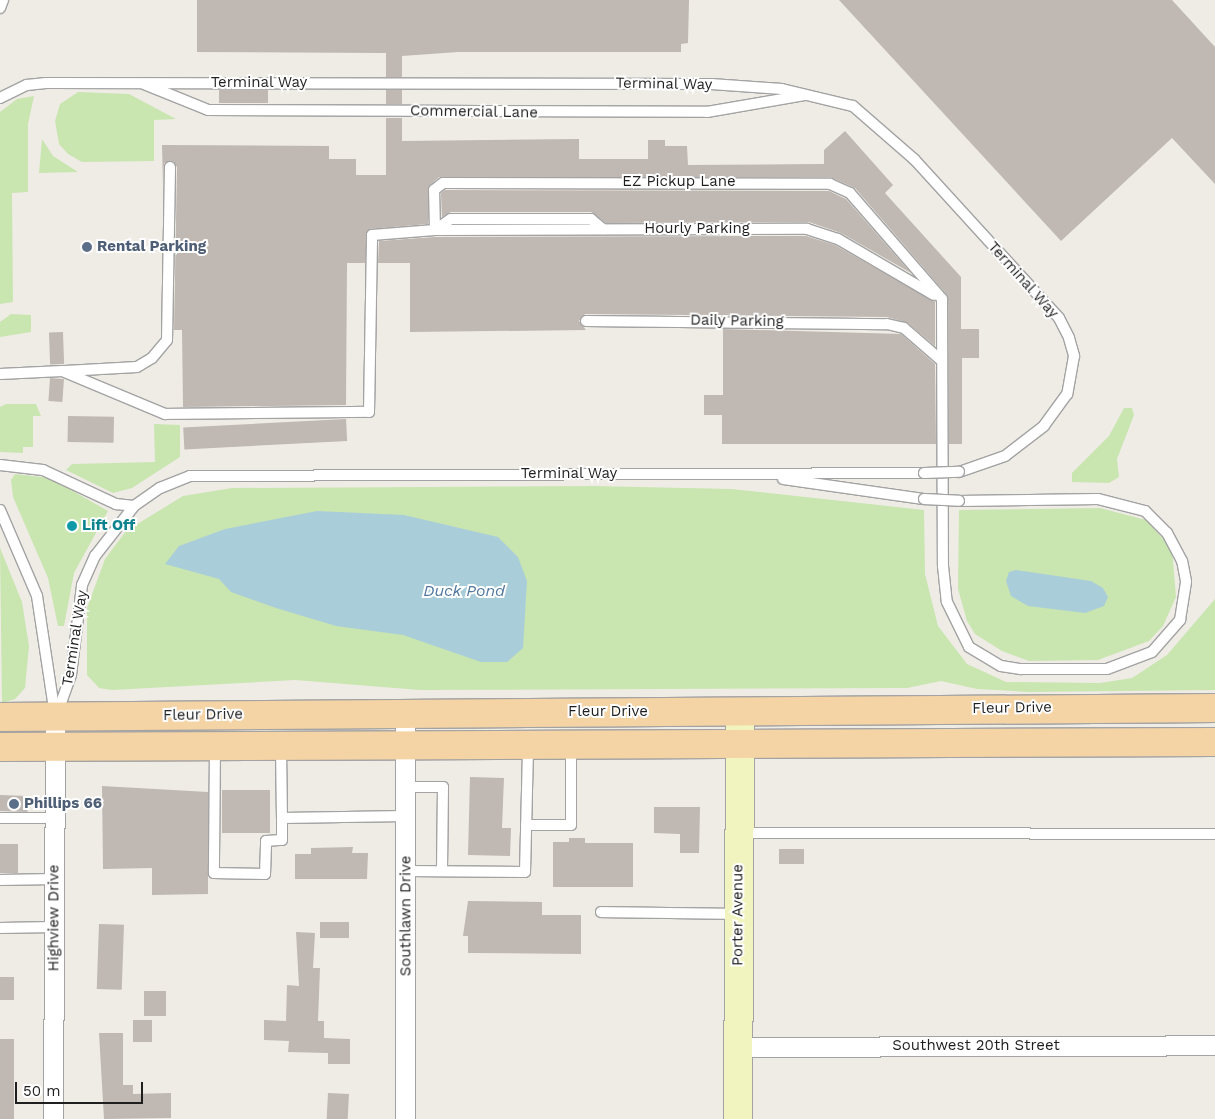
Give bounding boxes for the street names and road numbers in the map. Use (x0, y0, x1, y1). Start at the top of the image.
street label: Terminal Way (210, 74, 308, 92)
street label: Terminal Way (615, 74, 713, 94)
street label: Commercial Lane (410, 102, 538, 122)
street label: EZ Pickup Lane (622, 173, 736, 191)
street label: Hourly Parking (644, 220, 750, 238)
street label: Terminal Way (984, 238, 1062, 322)
street label: Daily Parking (690, 311, 784, 331)
street label: Terminal Way (520, 465, 618, 483)
street label: Terminal Way (58, 588, 92, 688)
street label: Fleur Drive (972, 698, 1052, 718)
street label: Fleur Drive (568, 703, 648, 721)
street label: Fleur Drive (163, 705, 243, 725)
street label: Southlawn Drive (397, 856, 415, 976)
street label: Highview Drive (45, 864, 63, 972)
street label: Porter Avenue (729, 864, 747, 966)
street label: Southwest 20th Street (892, 1037, 1060, 1055)

